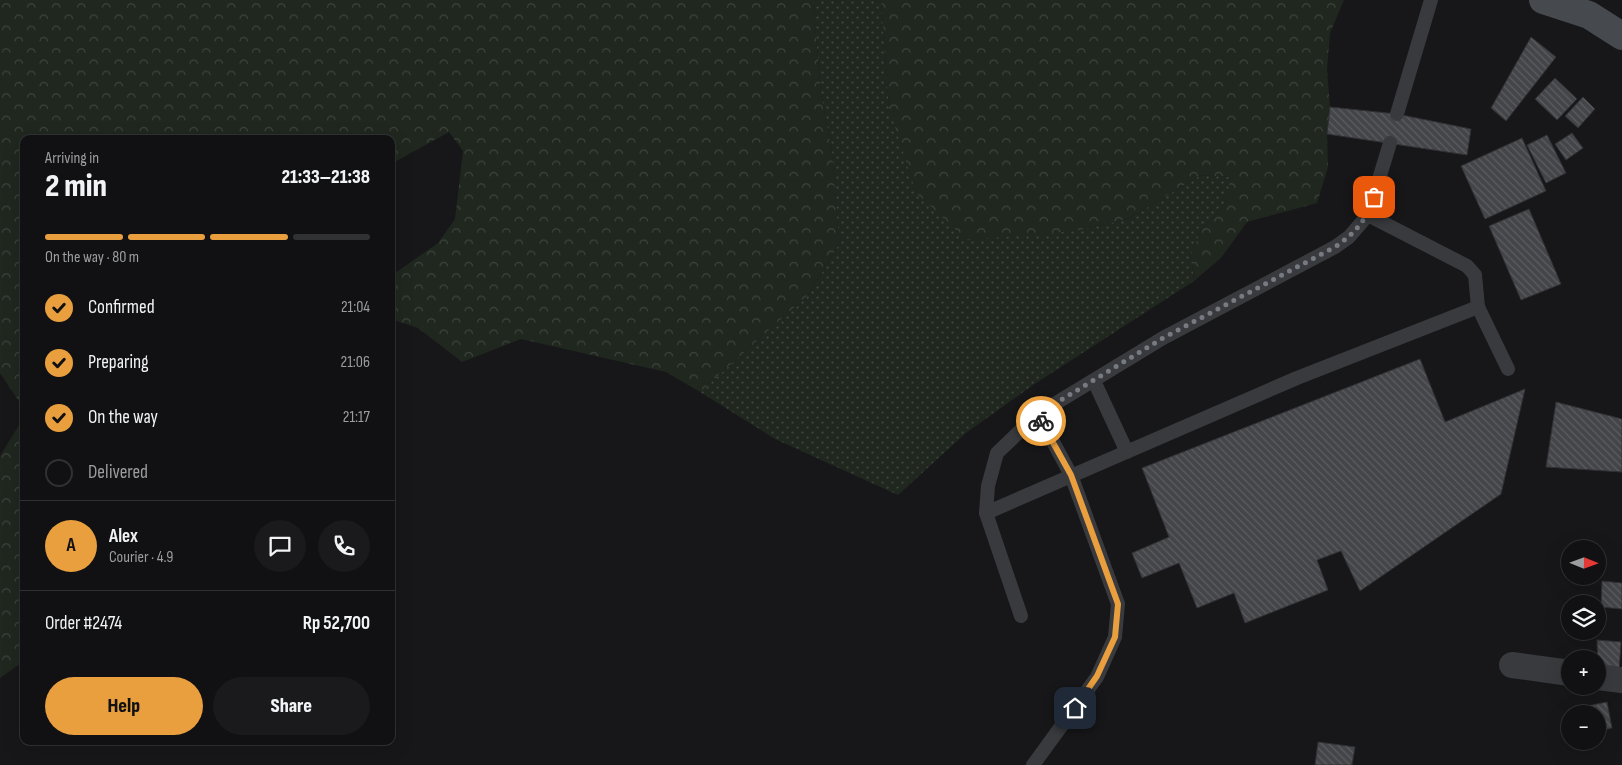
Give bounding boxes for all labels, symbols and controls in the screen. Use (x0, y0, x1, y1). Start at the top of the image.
text: Arriving in (45, 149, 99, 168)
text: 21:33–21:38 (281, 166, 370, 189)
text: 2 min (45, 167, 107, 206)
pin (1353, 176, 1395, 218)
icon: bag (1360, 183, 1388, 211)
text: On the way · 80 m (45, 248, 139, 267)
icon: check (45, 294, 73, 322)
text: Confirmed (88, 296, 155, 319)
text: 21:04 (341, 298, 370, 317)
icon: check (45, 349, 73, 377)
text: Preparing (88, 351, 149, 374)
text: 21:06 (341, 353, 370, 372)
courier (1016, 396, 1066, 446)
icon: check (45, 404, 73, 432)
text: On the way (88, 406, 158, 429)
icon: bike (1027, 407, 1055, 435)
text: 21:17 (343, 408, 370, 427)
text: Delivered (88, 461, 148, 484)
button: chat (254, 520, 306, 572)
button: phone (318, 520, 370, 572)
text: Alex (109, 525, 138, 548)
text: A (66, 534, 76, 557)
north arrow (1561, 540, 1606, 585)
map controls (1561, 540, 1606, 750)
text: Courier · 4.9 (109, 548, 173, 567)
button: layers (1561, 595, 1606, 640)
text: Order #2474 (45, 612, 122, 635)
text: Rp 52,700 (303, 612, 370, 635)
button: + (1561, 650, 1606, 695)
button: Help (45, 677, 203, 735)
button: Share (213, 677, 370, 735)
pin (1054, 687, 1096, 729)
icon: home (1061, 694, 1089, 722)
button: − (1561, 705, 1606, 750)

